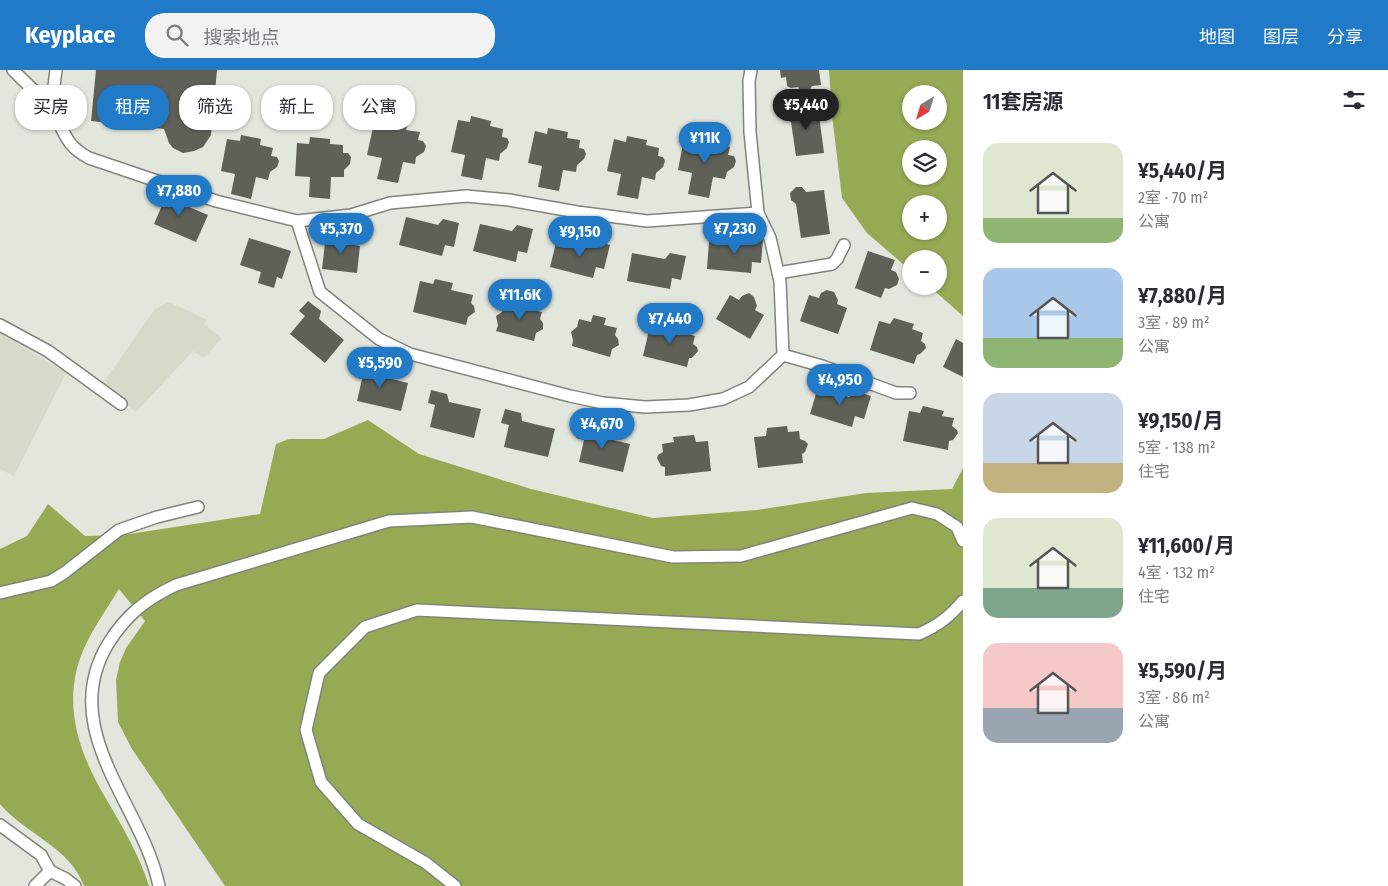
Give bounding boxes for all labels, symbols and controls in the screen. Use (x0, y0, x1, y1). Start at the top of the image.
search box (145, 13, 495, 58)
text: Keyplace (25, 21, 115, 49)
icon: search (163, 21, 191, 49)
text: 搜索地点 (203, 26, 279, 49)
text: 地图 (1199, 26, 1235, 48)
text: 图层 (1263, 26, 1299, 48)
text: 分享 (1327, 26, 1363, 48)
chip: 买房 (15, 85, 87, 130)
chip: 租房 (97, 85, 169, 130)
chip: 筛选 (179, 85, 251, 130)
chip: 新上 (261, 85, 333, 130)
chip: 公寓 (343, 85, 415, 130)
north arrow (902, 85, 948, 130)
map controls (902, 85, 947, 295)
icon: filters (1340, 86, 1368, 114)
pin: ¥5,440 (765, 88, 847, 131)
text: 11套房源 (983, 89, 1063, 115)
text: ¥5,440 (784, 95, 828, 114)
pin: ¥11K (675, 122, 735, 164)
text: ¥11K (690, 128, 720, 147)
button: layers (902, 140, 947, 185)
text: ¥5,440/月 (1138, 158, 1227, 184)
icon: home (1023, 163, 1083, 223)
pin: ¥7,880 (138, 174, 220, 217)
text: ¥7,880 (157, 181, 201, 200)
text: 2室 · 70 m² (1138, 188, 1208, 207)
button: + (902, 195, 947, 240)
pin: ¥5,370 (300, 212, 382, 255)
pin: ¥7,230 (694, 212, 776, 255)
text: 公寓 (1138, 212, 1170, 231)
pin: ¥9,150 (539, 216, 621, 258)
text: ¥5,370 (320, 219, 362, 238)
text: ¥7,230 (714, 219, 756, 238)
text: ¥9,150 (559, 222, 601, 241)
button: − (902, 250, 947, 295)
pin: ¥11.6K (479, 278, 561, 321)
text: ¥7,880/月 (1138, 283, 1227, 309)
text: ¥11.6K (499, 285, 541, 304)
icon: home (1023, 288, 1083, 348)
pin: ¥7,440 (629, 302, 711, 345)
text: ¥7,440 (648, 309, 692, 328)
text: 3室 · 89 m² (1138, 313, 1209, 332)
text: 公寓 (1138, 337, 1170, 356)
pin: ¥5,590 (339, 346, 421, 389)
text: ¥5,590 (358, 353, 402, 372)
pin: ¥4,950 (799, 364, 881, 406)
text: ¥4,950 (818, 370, 862, 389)
pin: ¥4,670 (561, 408, 643, 450)
text: ¥9,150/月 (1138, 408, 1224, 434)
icon: home (1023, 413, 1083, 473)
text: ¥4,670 (580, 414, 624, 433)
text: 5室 · 138 m² (1138, 438, 1216, 457)
text: 住宅 (1138, 462, 1170, 481)
text: ¥11,600/月 (1138, 533, 1235, 559)
icon: home (1023, 538, 1083, 598)
text: 4室 · 132 m² (1138, 563, 1215, 582)
text: 住宅 (1138, 587, 1170, 606)
text: ¥5,590/月 (1138, 658, 1227, 684)
icon: home (1023, 663, 1083, 723)
text: 3室 · 86 m² (1138, 688, 1210, 707)
text: 公寓 (1138, 712, 1170, 731)

